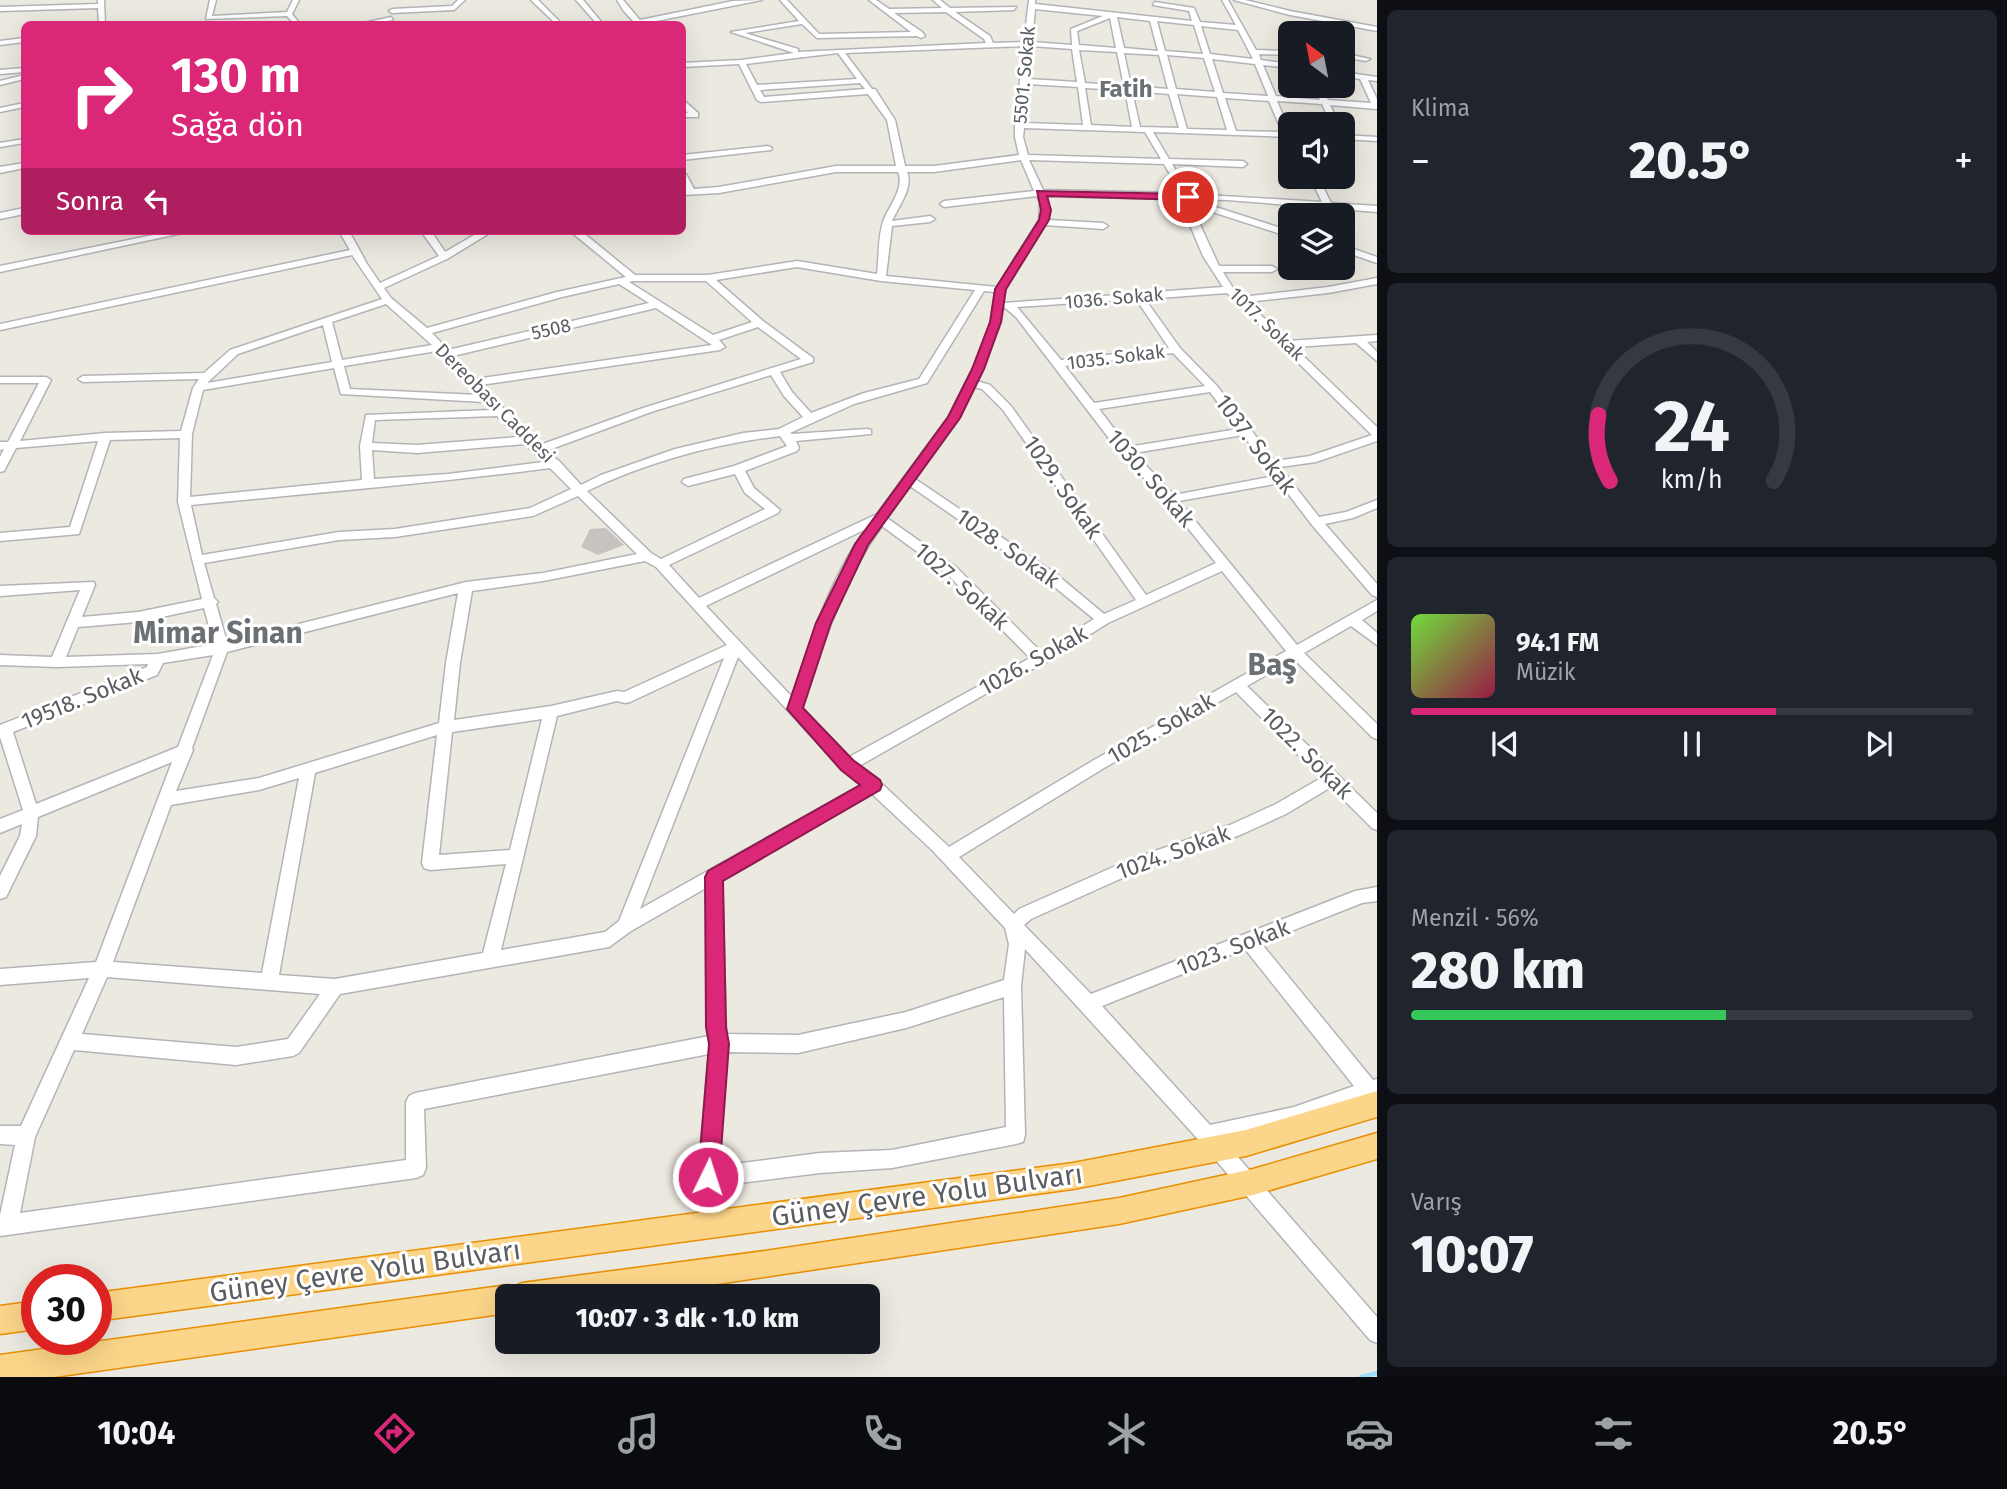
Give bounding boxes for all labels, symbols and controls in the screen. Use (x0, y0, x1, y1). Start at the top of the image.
north arrow (1278, 21, 1354, 98)
map controls (1278, 21, 1355, 280)
street label: 5501. Sokak (1008, 25, 1040, 125)
text: 130 m (171, 46, 301, 105)
icon: right (56, 49, 147, 140)
district label: Fatih (1099, 75, 1153, 103)
text: Klima (1411, 94, 1470, 122)
text: Sağa dön (171, 106, 304, 144)
button: sound (1278, 112, 1355, 189)
text: 20.5° (1629, 129, 1755, 192)
text: − (1411, 138, 1430, 184)
text: + (1954, 138, 1973, 184)
pin (1158, 167, 1218, 227)
icon: arrive (1169, 178, 1207, 216)
icon: left (138, 182, 176, 220)
text: Sonra (56, 186, 124, 217)
button: layers (1278, 203, 1355, 280)
street label: 1036. Sokak (1064, 282, 1164, 314)
street label: 1017. Sokak (1225, 283, 1310, 366)
street label: 5508 (529, 313, 573, 345)
street label: Dereobası Caddesi (431, 339, 559, 467)
street label: 1035. Sokak (1066, 340, 1166, 374)
text: 24 (1654, 384, 1730, 471)
street label: 1037. Sokak (1209, 389, 1303, 499)
street label: 1030. Sokak (1101, 423, 1201, 533)
street label: 1029. Sokak (1017, 430, 1109, 544)
text: km/h (1661, 465, 1723, 495)
street label: 1028. Sokak (951, 502, 1065, 594)
street label: 1027. Sokak (909, 536, 1015, 636)
district label: Mimar Sinan (133, 615, 303, 651)
street label: 1026. Sokak (974, 619, 1092, 701)
text: 94.1 FM (1516, 627, 1599, 658)
district label: Baş (1247, 647, 1297, 684)
text: Müzik (1516, 658, 1576, 686)
street label: 19518. Sokak (17, 661, 147, 735)
street label: 1025. Sokak (1103, 686, 1220, 770)
street label: 1022. Sokak (1255, 701, 1359, 805)
icon: previous (1486, 725, 1524, 763)
icon: pause (1673, 725, 1711, 763)
icon: next (1860, 725, 1898, 763)
street label: 1024. Sokak (1112, 818, 1234, 885)
text: Menzil · 56% (1411, 904, 1539, 932)
street label: 1023. Sokak (1173, 913, 1294, 981)
text: 280 km (1411, 939, 1585, 1002)
position arrow (671, 1140, 745, 1214)
street label: Güney Çevre Yolu Bulvarı (769, 1157, 1085, 1233)
text: Varış (1411, 1188, 1462, 1216)
text: 10:07 (1411, 1223, 1534, 1286)
street label: Güney Çevre Yolu Bulvarı (207, 1233, 523, 1309)
speed limit sign: 30 (21, 1264, 112, 1355)
text: 10:07 · 3 dk · 1.0 km (576, 1303, 799, 1334)
icon: directions (370, 1409, 419, 1458)
icon: music (614, 1409, 663, 1458)
icon: phone (858, 1409, 907, 1458)
icon: climate (1102, 1409, 1151, 1458)
icon: car (1345, 1409, 1394, 1458)
icon: filters (1589, 1409, 1638, 1458)
text: 10:04 (97, 1414, 175, 1452)
text: 20.5° (1833, 1414, 1910, 1452)

